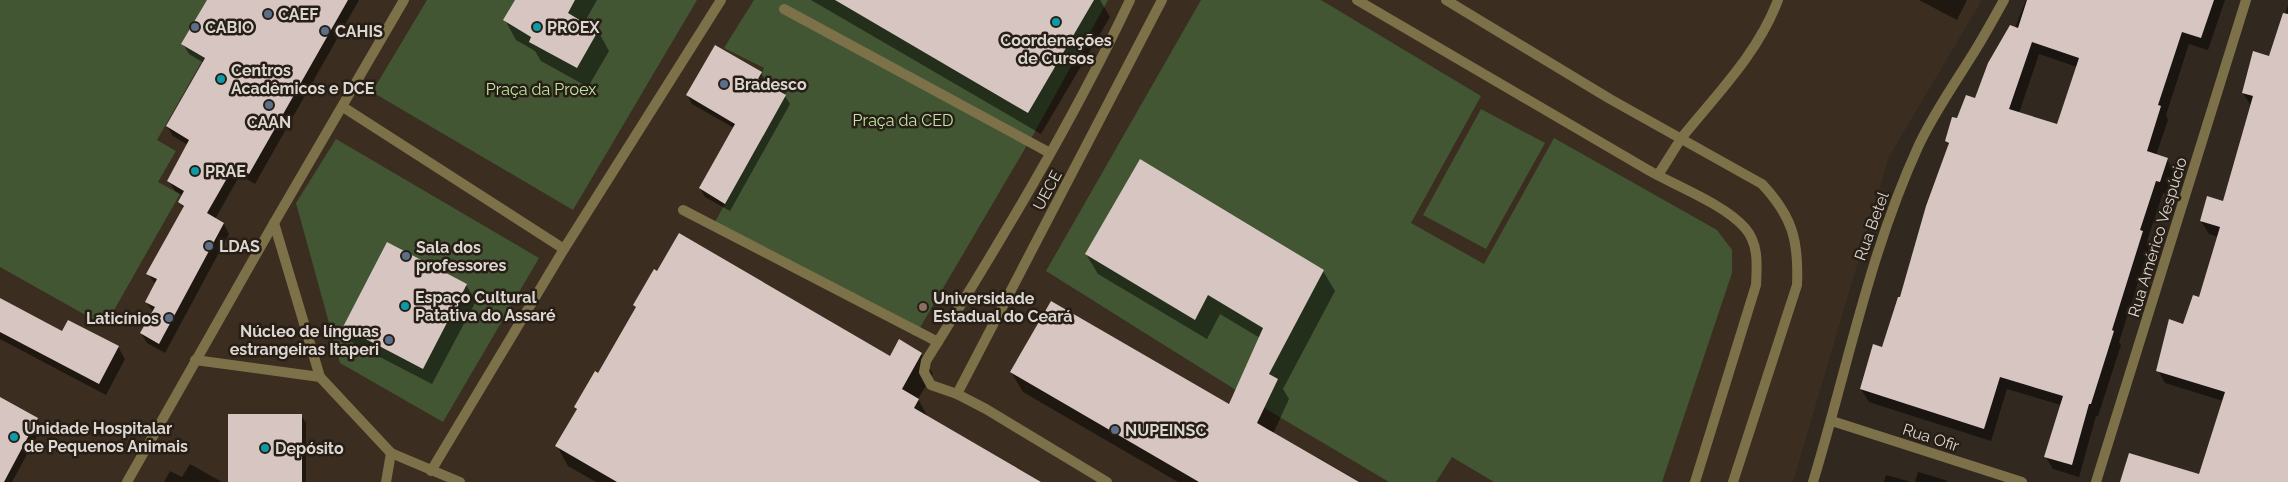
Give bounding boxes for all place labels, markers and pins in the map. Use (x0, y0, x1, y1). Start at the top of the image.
place label: CAEF (278, 5, 318, 24)
marker: CAEF (262, 8, 274, 20)
marker: Coordenações de Cursos (1050, 16, 1062, 28)
place label: CABIO (205, 18, 254, 37)
place label: PROEX (547, 18, 600, 37)
marker: CABIO (189, 21, 201, 33)
marker: PROEX (531, 21, 543, 33)
place label: CAHIS (335, 22, 383, 41)
marker: CAHIS (319, 25, 331, 37)
place label: Coordenações de Cursos (1000, 31, 1112, 68)
place label: Centros Acadêmicos e DCE (231, 61, 375, 98)
marker: Centros Acadêmicos e DCE (215, 73, 227, 85)
place label: Bradesco (734, 75, 807, 94)
marker: Bradesco (718, 78, 730, 90)
marker: CAAN (263, 99, 275, 111)
place label: CAAN (247, 113, 291, 132)
place label: PRAE (205, 162, 246, 181)
marker: PRAE (189, 165, 201, 177)
place label: LDAS (219, 237, 260, 256)
place label: Sala dos professores (416, 238, 506, 275)
marker: LDAS (203, 240, 215, 252)
marker: Sala dos professores (400, 250, 412, 262)
place label: Espaço Cultural Patativa do Assaré (415, 288, 556, 325)
place label: Universidade Estadual do Ceará (933, 289, 1073, 326)
marker: Espaço Cultural Patativa do Assaré (399, 300, 411, 312)
marker: Universidade Estadual do Ceará (917, 301, 929, 313)
place label: Laticínios (86, 309, 159, 328)
marker: Laticínios (163, 312, 175, 324)
place label: Núcleo de línguas estrangeiras Itaperi (230, 322, 379, 359)
marker: Núcleo de línguas estrangeiras Itaperi (383, 334, 395, 346)
place label: Unidade Hospitalar de Pequenos Animais (24, 419, 188, 456)
place label: NUPEINSC (1125, 421, 1206, 440)
marker: NUPEINSC (1109, 424, 1121, 436)
marker: Unidade Hospitalar de Pequenos Animais (8, 431, 20, 443)
place label: Depósito (275, 439, 344, 458)
marker: Depósito (259, 442, 271, 454)

